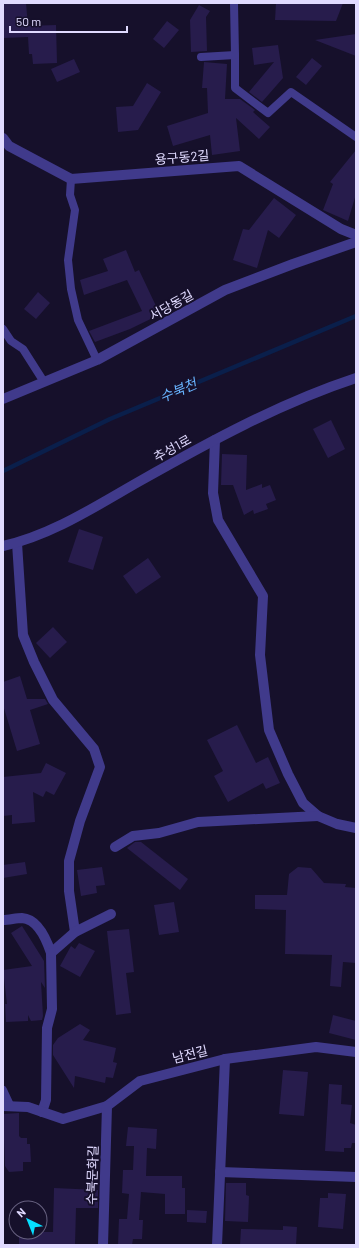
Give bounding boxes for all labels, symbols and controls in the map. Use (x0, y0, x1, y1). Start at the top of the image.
scale bar (10, 8, 127, 34)
text: 50 m (16, 14, 41, 28)
street label: 용구동2길 (154, 147, 210, 167)
street label: 서당동길 (146, 286, 196, 324)
water label: 수북천 (157, 374, 200, 405)
street label: 추성1로 (150, 431, 194, 465)
street label: 남전길 (171, 1042, 209, 1066)
street label: 수북문화길 (83, 1145, 101, 1205)
north arrow (8, 1200, 48, 1240)
text: N (14, 1205, 28, 1220)

